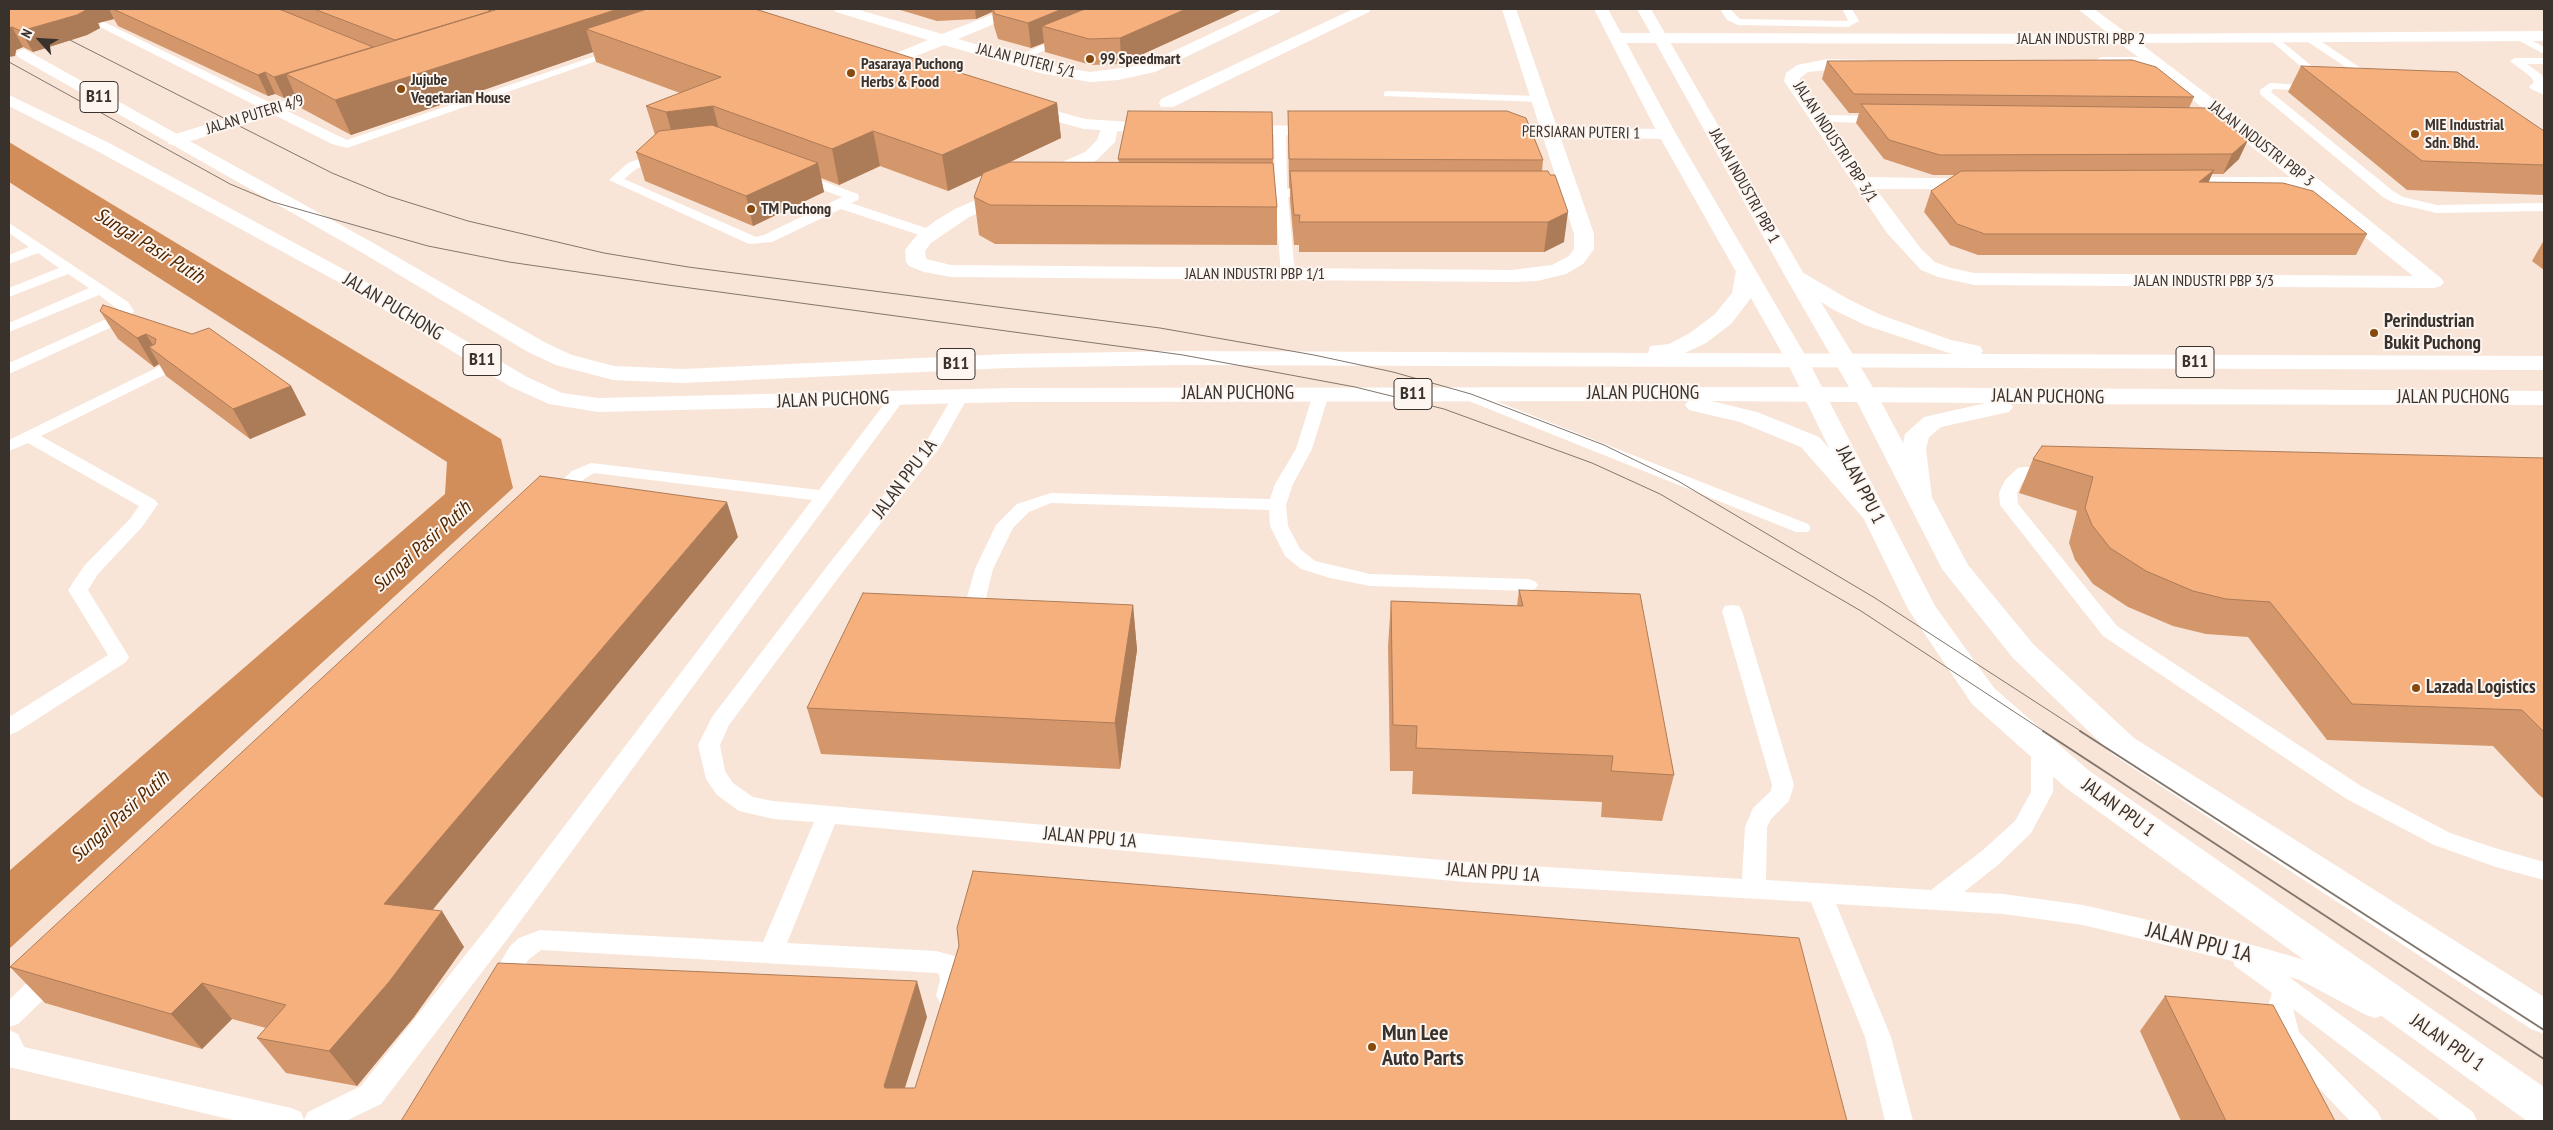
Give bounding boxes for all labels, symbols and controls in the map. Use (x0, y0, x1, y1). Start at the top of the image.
north arrow (15, 15, 65, 65)
text: N (17, 26, 36, 41)
street label: JALAN INDUSTRI PBP 2 (2017, 29, 2145, 49)
street label: JALAN PUTERI 5/1 (975, 39, 1077, 83)
place label: 99 Speedmart (1100, 49, 1181, 69)
marker: 99 Speedmart (1084, 53, 1096, 65)
place label: Pasaraya Puchong Herbs & Food (861, 54, 963, 92)
marker: Pasaraya Puchong Herbs & Food (845, 67, 857, 79)
place label: Jujube Vegetarian House (411, 70, 511, 108)
street label: JALAN INDUSTRI PBP 3/1 (1789, 78, 1881, 206)
road number: B11 (80, 81, 118, 112)
marker: Jujube Vegetarian House (395, 83, 407, 95)
street label: JALAN PUTERI 4/9 (204, 91, 306, 139)
street label: JALAN INDUSTRI PBP 3 (2205, 97, 2317, 191)
place label: MIE Industrial Sdn. Bhd. (2425, 115, 2504, 153)
street label: PERSIARAN PUTERI 1 (1522, 122, 1640, 144)
street label: JALAN INDUSTRI PBP 1 (1705, 125, 1783, 247)
marker: MIE Industrial Sdn. Bhd. (2409, 128, 2421, 140)
place label: TM Puchong (761, 199, 831, 219)
water label: Sungai Pasir Putih (90, 203, 208, 289)
marker: TM Puchong (745, 203, 757, 215)
street label: JALAN INDUSTRI PBP 1/1 (1185, 264, 1325, 284)
street label: JALAN PUCHONG (339, 268, 447, 346)
street label: JALAN INDUSTRI PBP 3/3 (2134, 271, 2274, 291)
place label: Perindustrian Bukit Puchong (2384, 311, 2481, 355)
marker: Perindustrian Bukit Puchong (2368, 327, 2380, 339)
road number: B11 (463, 344, 501, 376)
road number: B11 (2176, 347, 2214, 378)
road number: B11 (937, 348, 975, 379)
road number: B11 (1394, 378, 1432, 409)
street label: JALAN PUCHONG (1182, 383, 1294, 405)
street label: JALAN PUCHONG (1587, 383, 1699, 405)
street label: JALAN PUCHONG (1992, 385, 2104, 409)
street label: JALAN PUCHONG (777, 387, 889, 413)
street label: JALAN PUCHONG (2397, 387, 2509, 409)
street label: JALAN PPU 1A (868, 435, 942, 523)
street label: JALAN PPU 1 (1831, 442, 1889, 528)
water label: Sungai Pasir Putih (368, 496, 476, 598)
place label: Lazada Logistics (2426, 677, 2536, 699)
marker: Lazada Logistics (2410, 682, 2422, 694)
water label: Sungai Pasir Putih (66, 766, 174, 868)
street label: JALAN PPU 1 (2077, 774, 2159, 842)
street label: JALAN PPU 1A (1042, 823, 1138, 853)
street label: JALAN PPU 1A (1446, 858, 1540, 888)
street label: JALAN PPU 1A (2143, 917, 2255, 969)
street label: JALAN PPU 1 (2406, 1009, 2488, 1077)
place label: Mun Lee Auto Parts (1382, 1021, 1464, 1072)
marker: Mun Lee Auto Parts (1366, 1041, 1378, 1053)

